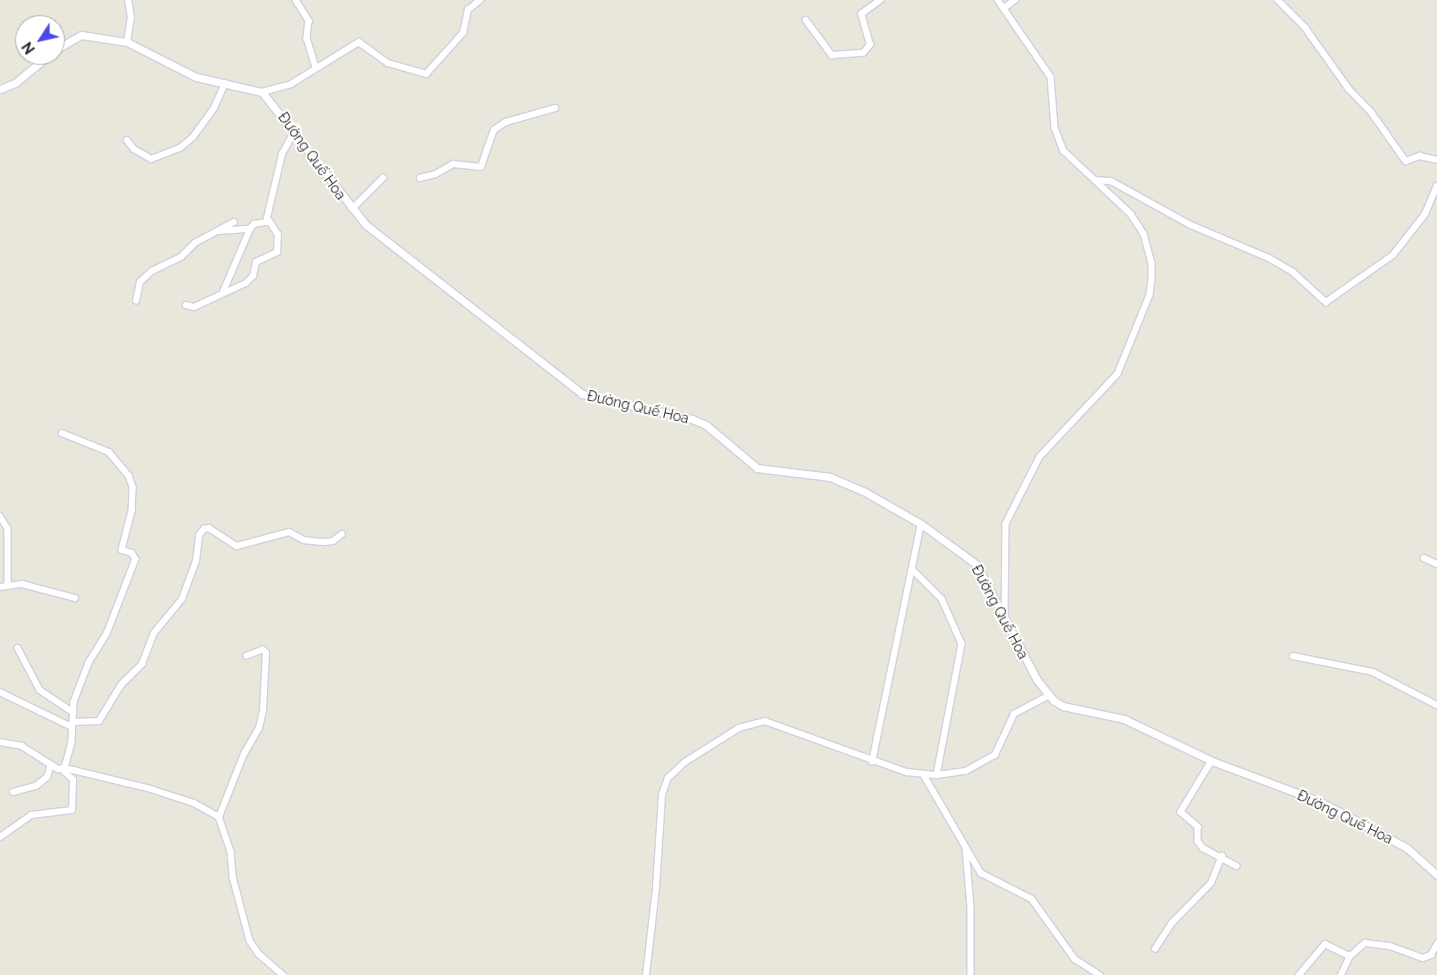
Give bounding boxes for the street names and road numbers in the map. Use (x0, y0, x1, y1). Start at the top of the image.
street label: Đường Quế Hoa (275, 109, 349, 203)
street label: Đường Quế Hoa (585, 387, 691, 427)
street label: Đường Quế Hoa (968, 562, 1032, 662)
street label: Đường Quế Hoa (1295, 787, 1395, 847)

